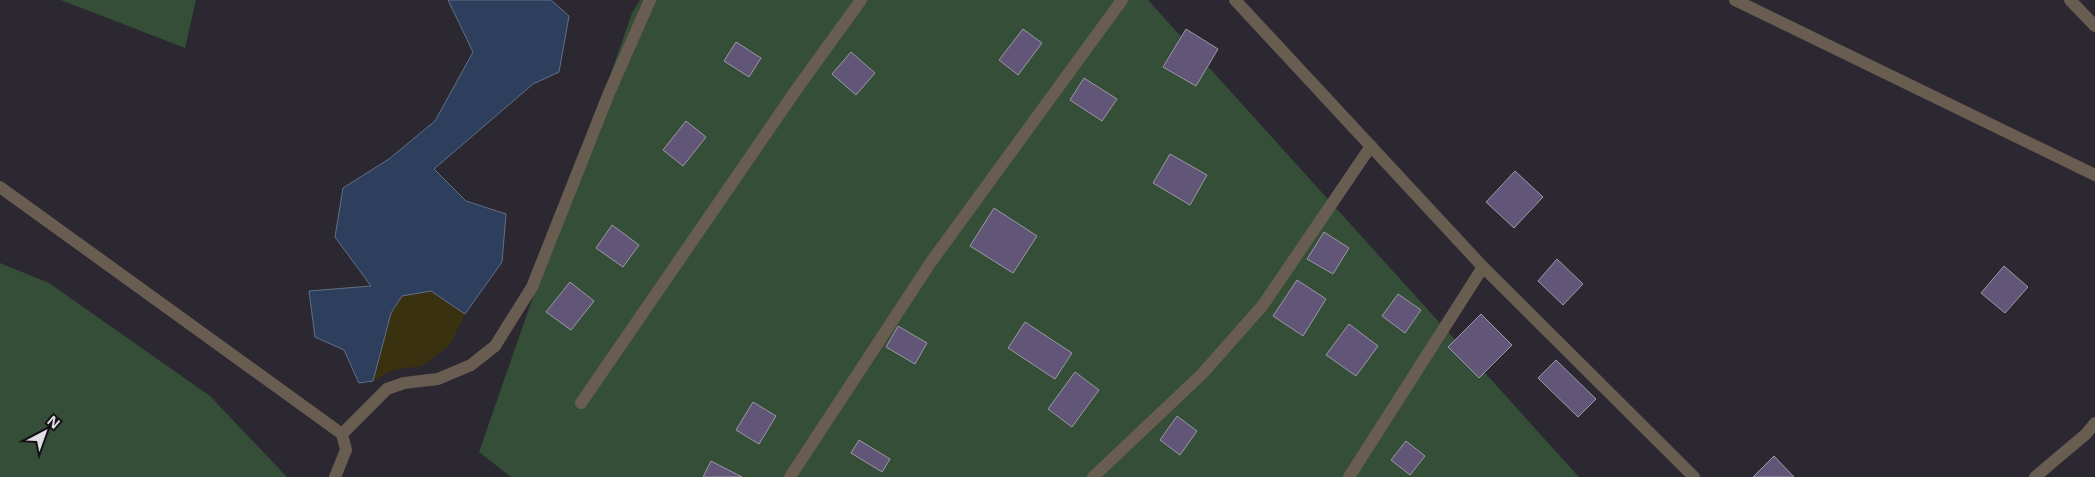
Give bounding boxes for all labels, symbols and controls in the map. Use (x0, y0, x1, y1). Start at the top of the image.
north arrow (20, 407, 70, 457)
text: N (43, 411, 64, 433)

